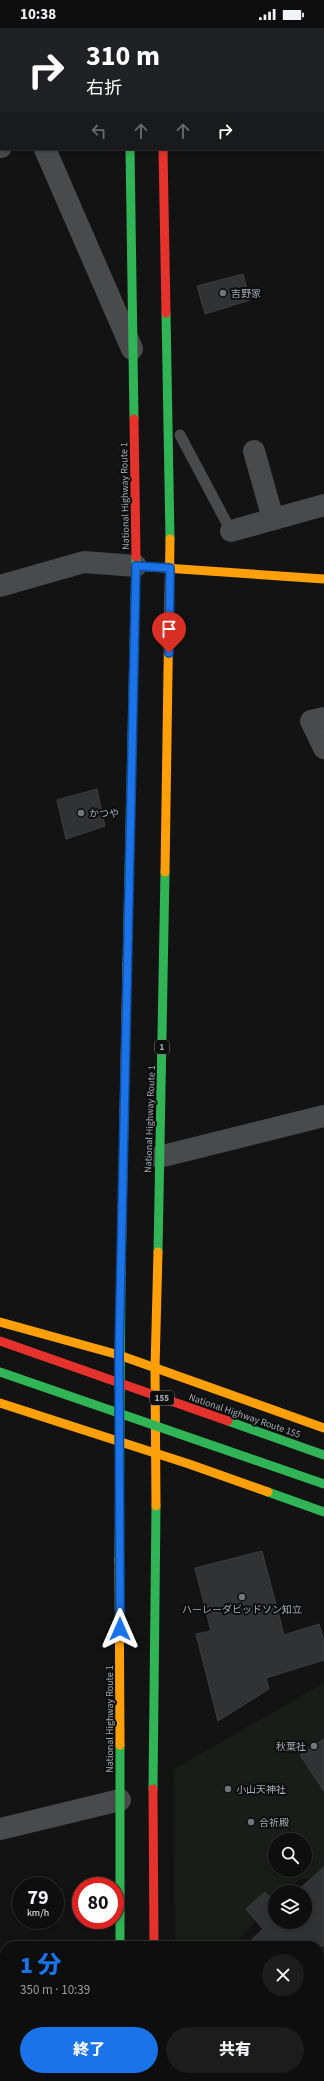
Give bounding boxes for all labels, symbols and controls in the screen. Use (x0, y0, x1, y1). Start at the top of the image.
text: 10:38 (20, 4, 56, 25)
text: 310 m (86, 36, 160, 76)
icon: right (20, 44, 72, 96)
text: 右折 (86, 76, 122, 101)
icon: left (88, 120, 110, 142)
icon: ahead (130, 120, 152, 142)
icon: ahead (172, 120, 194, 142)
icon: right (214, 120, 236, 142)
place label: 吉野家 (231, 287, 261, 301)
marker: 吉野家 (218, 288, 228, 298)
street label: National Highway Route 1 (117, 442, 133, 550)
pin (152, 612, 186, 653)
icon: arrive (158, 618, 180, 640)
place label: かつや (89, 807, 119, 821)
marker: かつや (76, 808, 86, 818)
road number: 1 (155, 1040, 169, 1054)
street label: National Highway Route 1 (141, 1065, 159, 1173)
street label: National Highway Route 155 (187, 1390, 303, 1442)
road number: 155 (150, 1391, 174, 1405)
marker: ハーレーダビッドソン知立 (237, 1592, 247, 1602)
place label: ハーレーダビッドソン知立 (182, 1603, 302, 1617)
position arrow (99, 1608, 141, 1650)
street label: National Highway Route 1 (103, 1665, 117, 1773)
place label: 秋葉社 (276, 1740, 306, 1754)
marker: 秋葉社 (309, 1741, 319, 1751)
place label: 小山天神社 (236, 1783, 286, 1797)
marker: 小山天神社 (223, 1784, 233, 1794)
place label: 合祈殿 (259, 1816, 289, 1830)
marker: 合祈殿 (246, 1817, 256, 1827)
map controls (268, 1833, 312, 1929)
button: search (268, 1833, 312, 1877)
speed limit sign: 80 (72, 1877, 124, 1929)
text: 79 (27, 1884, 49, 1912)
button: layers (268, 1885, 312, 1929)
text: km/h (27, 1906, 49, 1920)
text: 1 分 (20, 1948, 62, 1983)
button: close (262, 1954, 304, 1996)
text: 350 m · 10:39 (20, 1981, 90, 1999)
button: 終了 (20, 2027, 158, 2073)
button: 共有 (166, 2027, 304, 2073)

